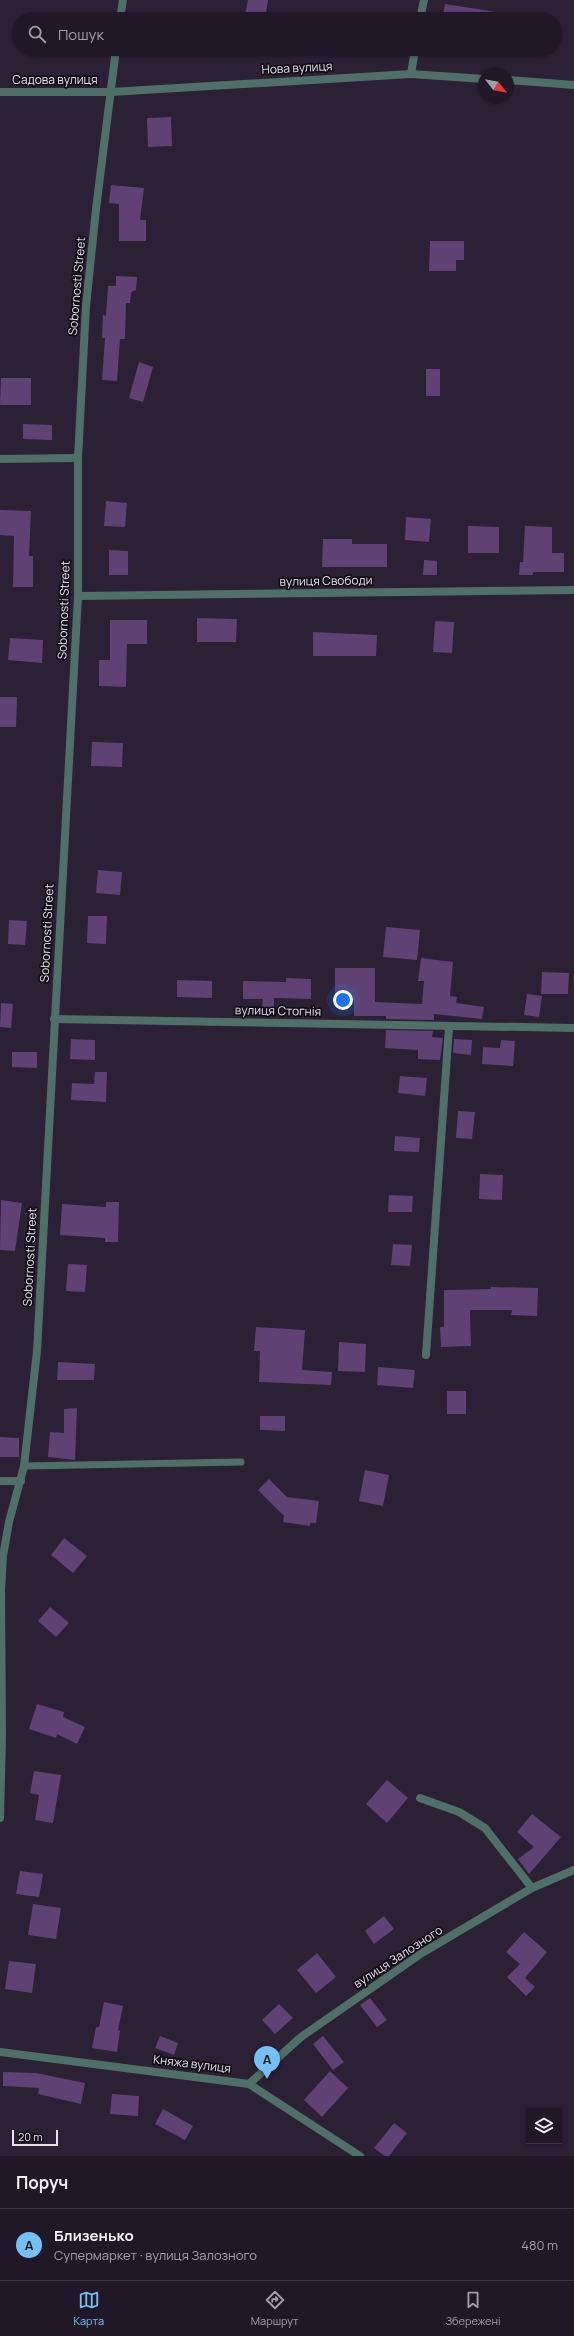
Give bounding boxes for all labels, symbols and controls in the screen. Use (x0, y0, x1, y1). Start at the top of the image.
search box (12, 12, 562, 56)
icon: search (26, 23, 48, 45)
text: Пошук (58, 24, 104, 45)
street label: Нова вулиця (261, 57, 333, 78)
north arrow (478, 68, 514, 104)
street label: Садова вулиця (12, 71, 98, 88)
street label: Sobornosti Street (64, 236, 89, 336)
street label: Sobornosti Street (53, 560, 74, 660)
street label: вулиця Свободи (279, 571, 373, 590)
street label: Sobornosti Street (35, 883, 58, 983)
your location (333, 990, 353, 1010)
street label: вулиця Стогнія (235, 1001, 321, 1020)
street label: Sobornosti Street (18, 1207, 41, 1307)
street label: вулиця Залозного (350, 1921, 446, 1992)
pin: A (254, 2046, 280, 2079)
street label: Княжа вулиця (152, 2050, 232, 2077)
map controls (526, 2108, 562, 2144)
button: layers (526, 2108, 562, 2144)
scale bar (12, 2128, 58, 2147)
text: 20 m (18, 2129, 43, 2144)
text: Поруч (16, 2171, 68, 2194)
text: Близенько (54, 2225, 134, 2246)
text: A (25, 2236, 33, 2254)
text: 480 m (521, 2236, 558, 2254)
text: Супермаркет · вулиця Залозного (54, 2246, 257, 2264)
tab: Карта (73, 2289, 104, 2328)
tab: Маршрут (251, 2289, 299, 2328)
tab: Збережені (446, 2289, 501, 2328)

